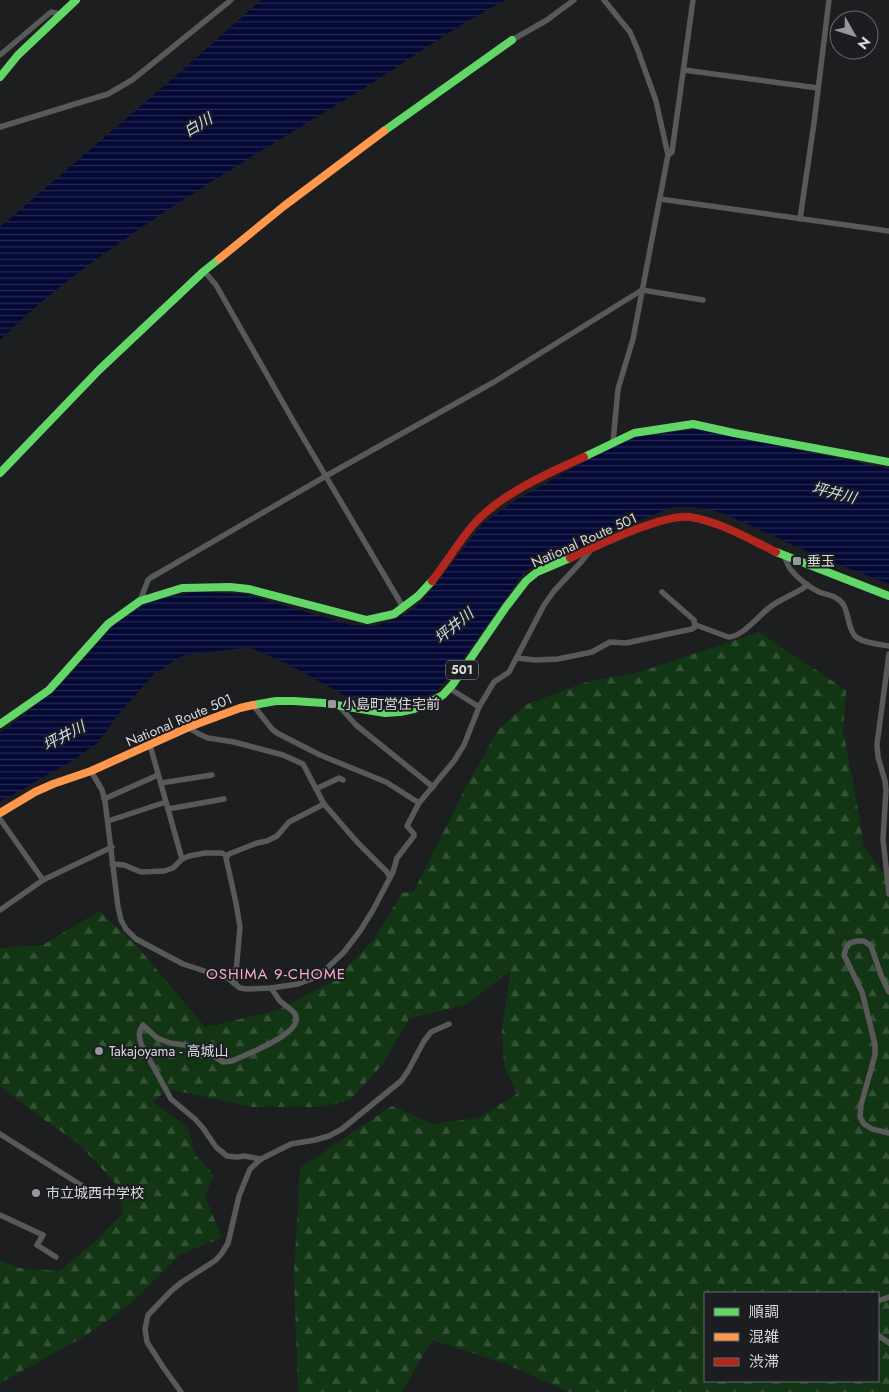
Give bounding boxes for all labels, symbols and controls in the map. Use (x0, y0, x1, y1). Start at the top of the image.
north arrow (829, 10, 879, 60)
text: N (853, 33, 875, 54)
water label: 白川 (179, 107, 218, 142)
water label: 坪井川 (809, 477, 860, 510)
street label: National Route 501 (528, 508, 640, 572)
place label: 垂玉 (807, 551, 835, 571)
marker: 垂玉 (791, 555, 803, 567)
water label: 坪井川 (430, 602, 480, 649)
road number: 501 (446, 660, 478, 680)
street label: National Route 501 (123, 689, 235, 751)
place label: 小島町営住宅前 (342, 694, 440, 714)
marker: 小島町営住宅前 (326, 698, 338, 710)
water label: 坪井川 (39, 715, 91, 756)
district label: OSHIMA 9-CHOME (206, 963, 346, 985)
place label: Takajoyama - 高城山 (109, 1041, 229, 1061)
marker: Takajoyama - 高城山 (93, 1045, 105, 1057)
place label: 市立城西中学校 (46, 1183, 144, 1203)
marker: 市立城西中学校 (30, 1187, 42, 1199)
legend (704, 1292, 879, 1382)
text: 順調 (749, 1301, 779, 1323)
text: 混雑 (749, 1326, 779, 1348)
text: 渋滞 (749, 1351, 779, 1373)

